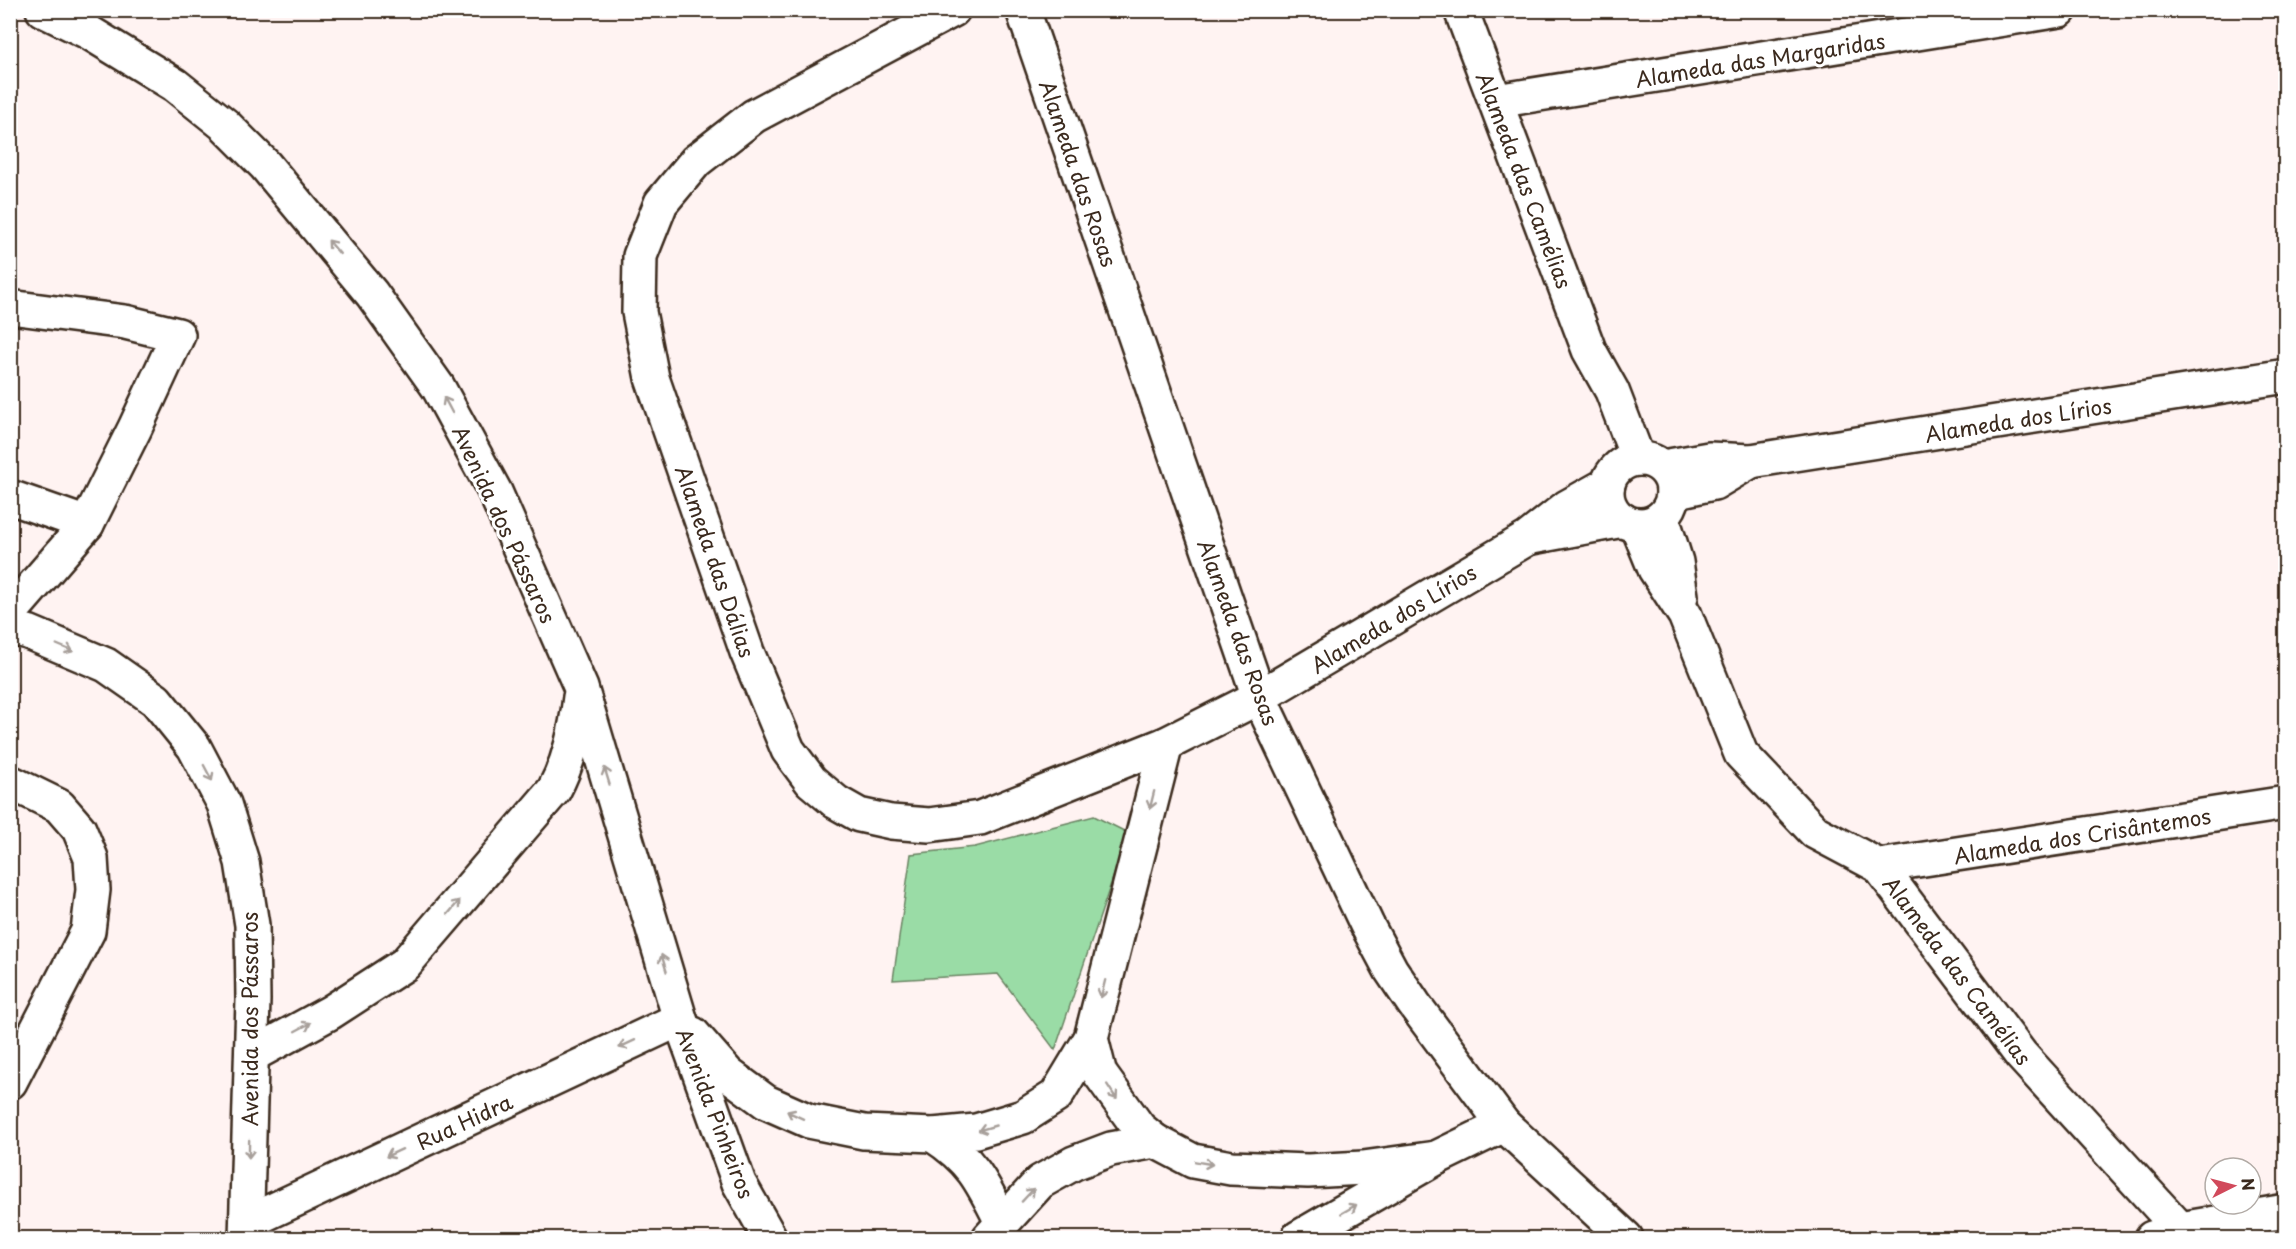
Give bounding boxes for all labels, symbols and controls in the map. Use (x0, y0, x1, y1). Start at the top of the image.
street label: Alameda das Margaridas (1633, 23, 1887, 95)
street label: Alameda das Camélias (1469, 67, 1581, 293)
street label: Alameda das Rosas (1032, 75, 1126, 271)
one-way arrow (327, 239, 340, 255)
street label: Alameda dos Lírios (1922, 388, 2114, 450)
one-way arrow (442, 397, 454, 414)
street label: Avenida dos Pássaros (445, 420, 565, 628)
street label: Alameda das Dálias (668, 461, 764, 661)
street label: Alameda das Rosas (1190, 535, 1288, 729)
street label: Alameda dos Lírios (1304, 556, 1482, 680)
one-way arrow (56, 643, 74, 654)
one-way arrow (202, 764, 214, 782)
one-way arrow (601, 767, 612, 786)
one-way arrow (1145, 790, 1157, 809)
street label: Alameda dos Crisântemos (1951, 799, 2213, 871)
street label: Alameda das Camélias (1876, 869, 2040, 1071)
one-way arrow (447, 900, 461, 915)
street label: Avenida dos Pássaros (233, 912, 265, 1126)
one-way arrow (657, 954, 668, 973)
one-way arrow (1097, 979, 1109, 998)
one-way arrow (294, 1021, 311, 1033)
street label: Avenida Pinheiros (669, 1023, 763, 1203)
one-way arrow (619, 1038, 637, 1050)
one-way arrow (1106, 1083, 1118, 1100)
street label: Rua Hidra (411, 1085, 518, 1157)
one-way arrow (787, 1109, 805, 1120)
one-way arrow (978, 1123, 997, 1134)
one-way arrow (244, 1139, 255, 1159)
one-way arrow (385, 1148, 403, 1160)
north arrow (2203, 1156, 2263, 1216)
one-way arrow (1194, 1158, 1213, 1169)
text: N (2236, 1177, 2262, 1192)
one-way arrow (1021, 1188, 1035, 1203)
one-way arrow (1340, 1203, 1357, 1215)

